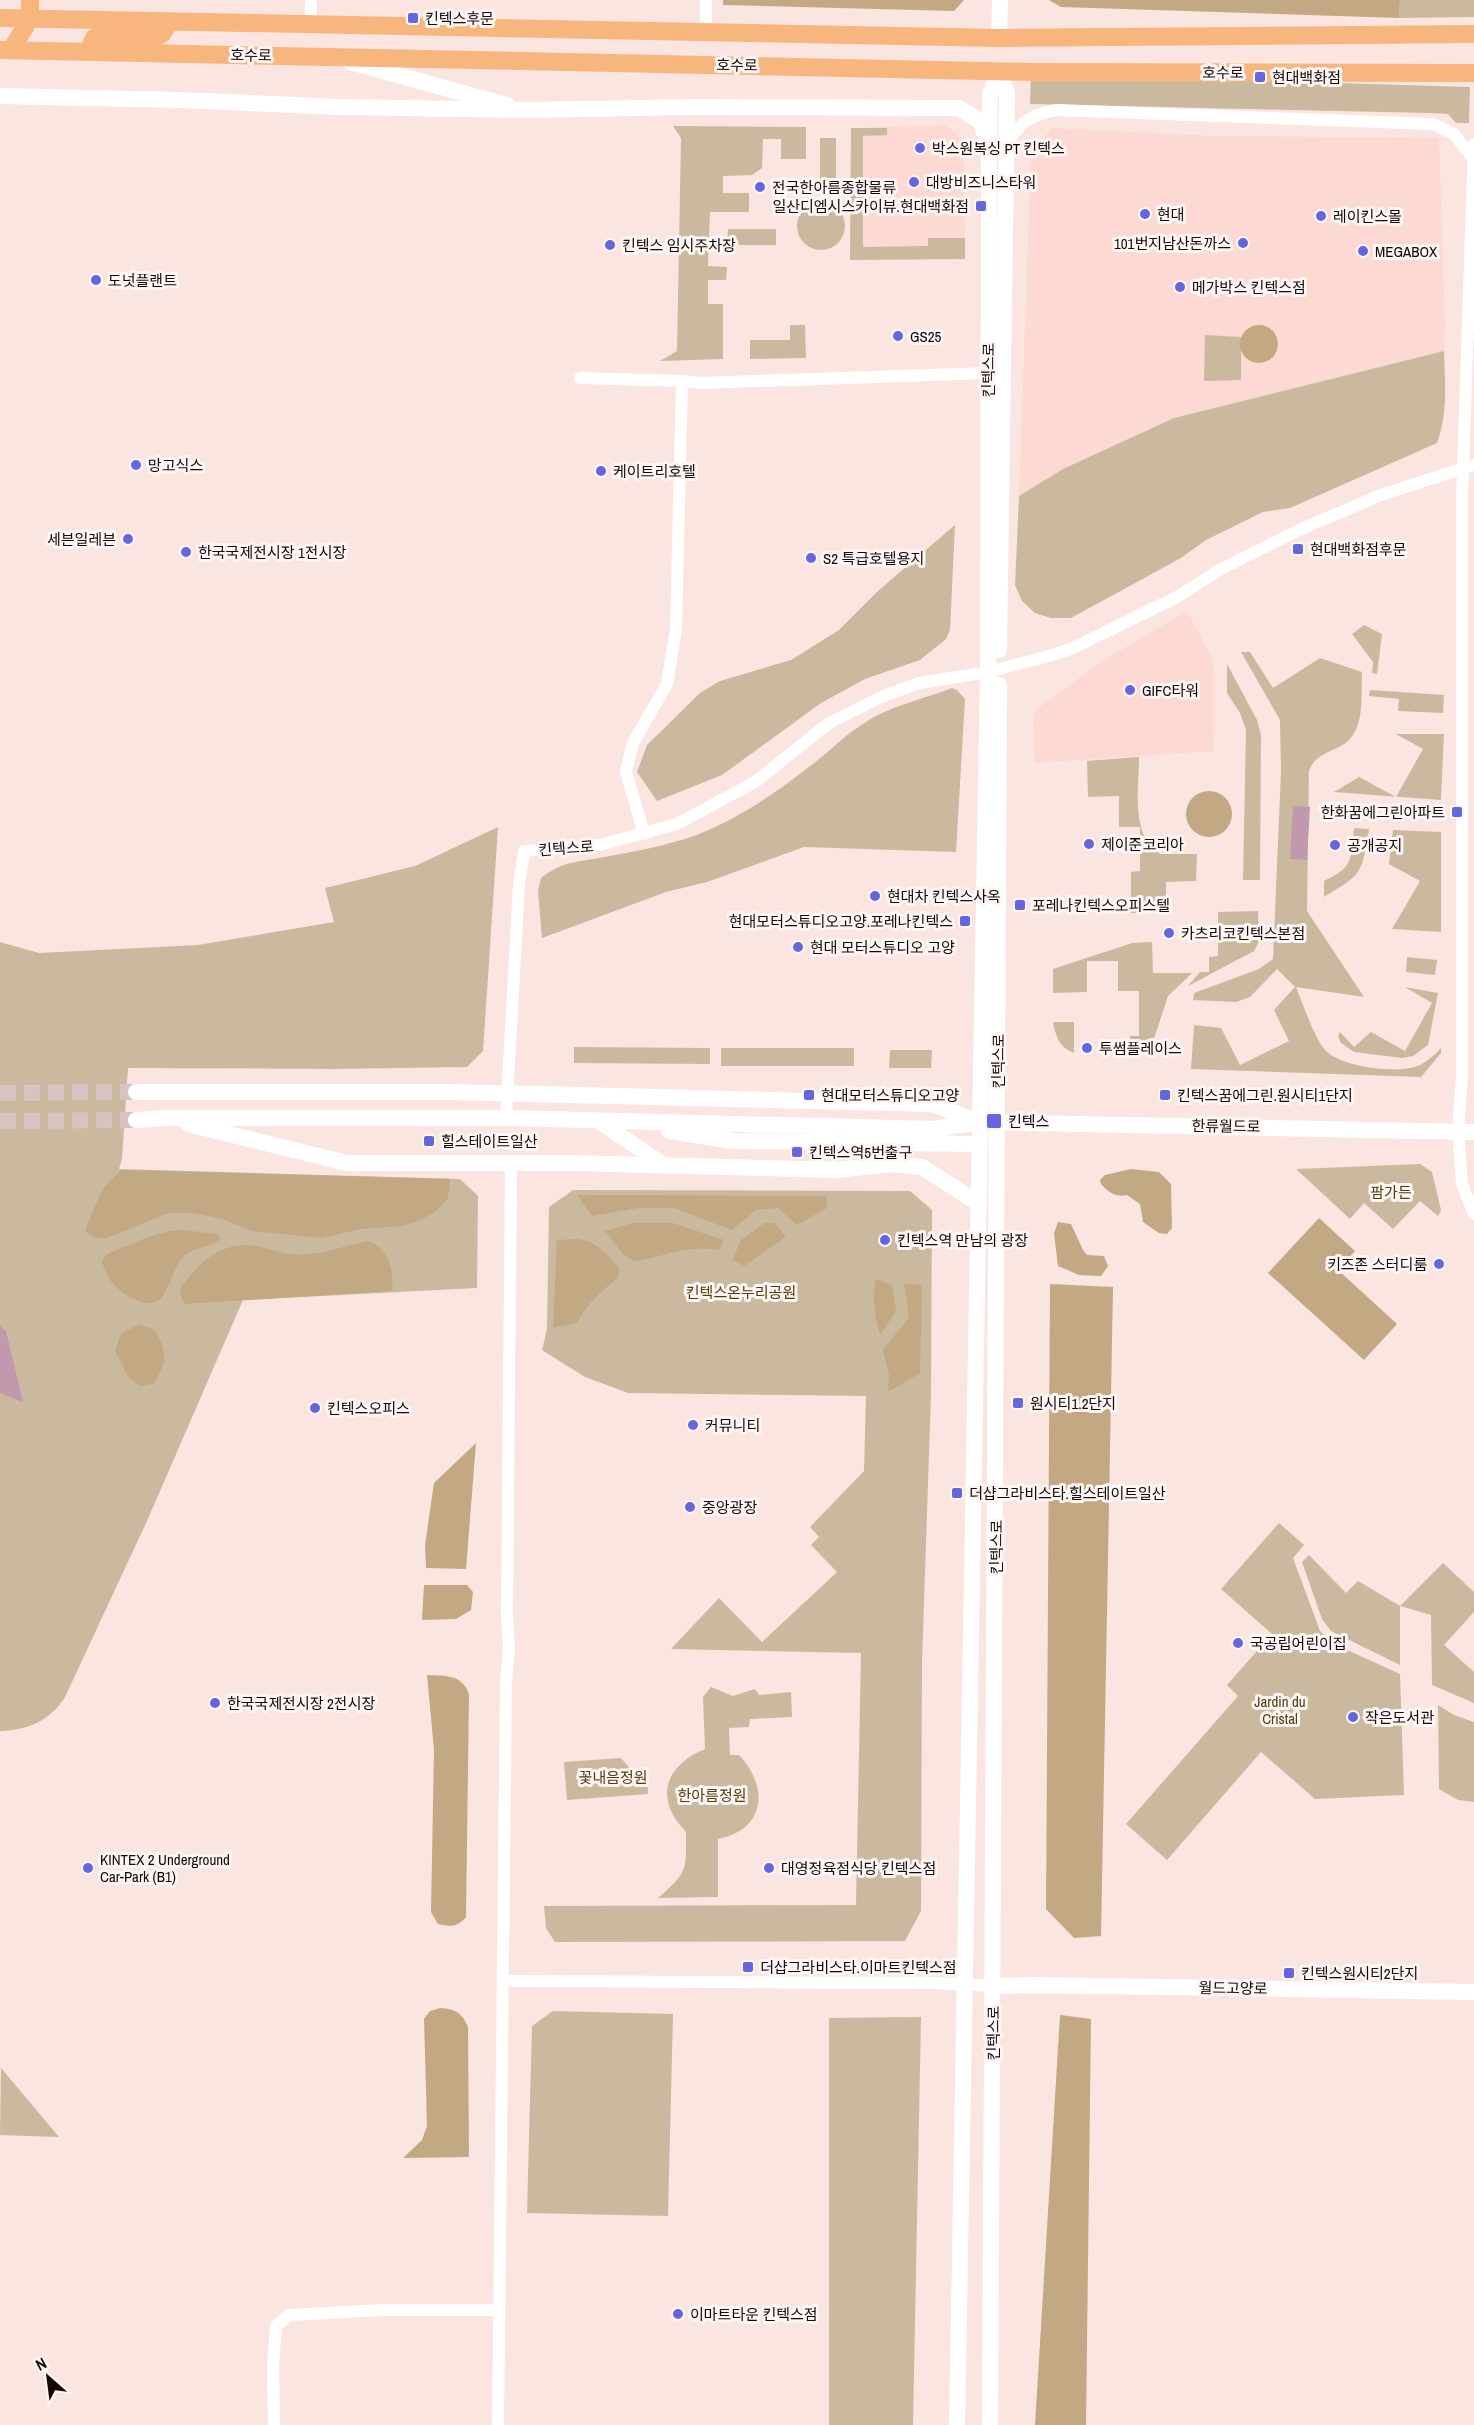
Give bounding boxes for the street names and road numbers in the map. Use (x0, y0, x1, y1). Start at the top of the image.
street label: 호수로 (230, 44, 272, 66)
street label: 호수로 (716, 54, 758, 76)
street label: 호수로 (1202, 62, 1244, 83)
street label: 킨텍스로 (978, 342, 999, 398)
street label: 킨텍스로 (538, 836, 594, 860)
street label: 킨텍스로 (988, 1033, 1009, 1089)
street label: 한류월드로 (1191, 1115, 1261, 1137)
street label: 킨텍스로 (986, 1519, 1007, 1575)
street label: 월드고양로 (1198, 1977, 1268, 1999)
street label: 킨텍스로 (983, 2005, 1004, 2061)

